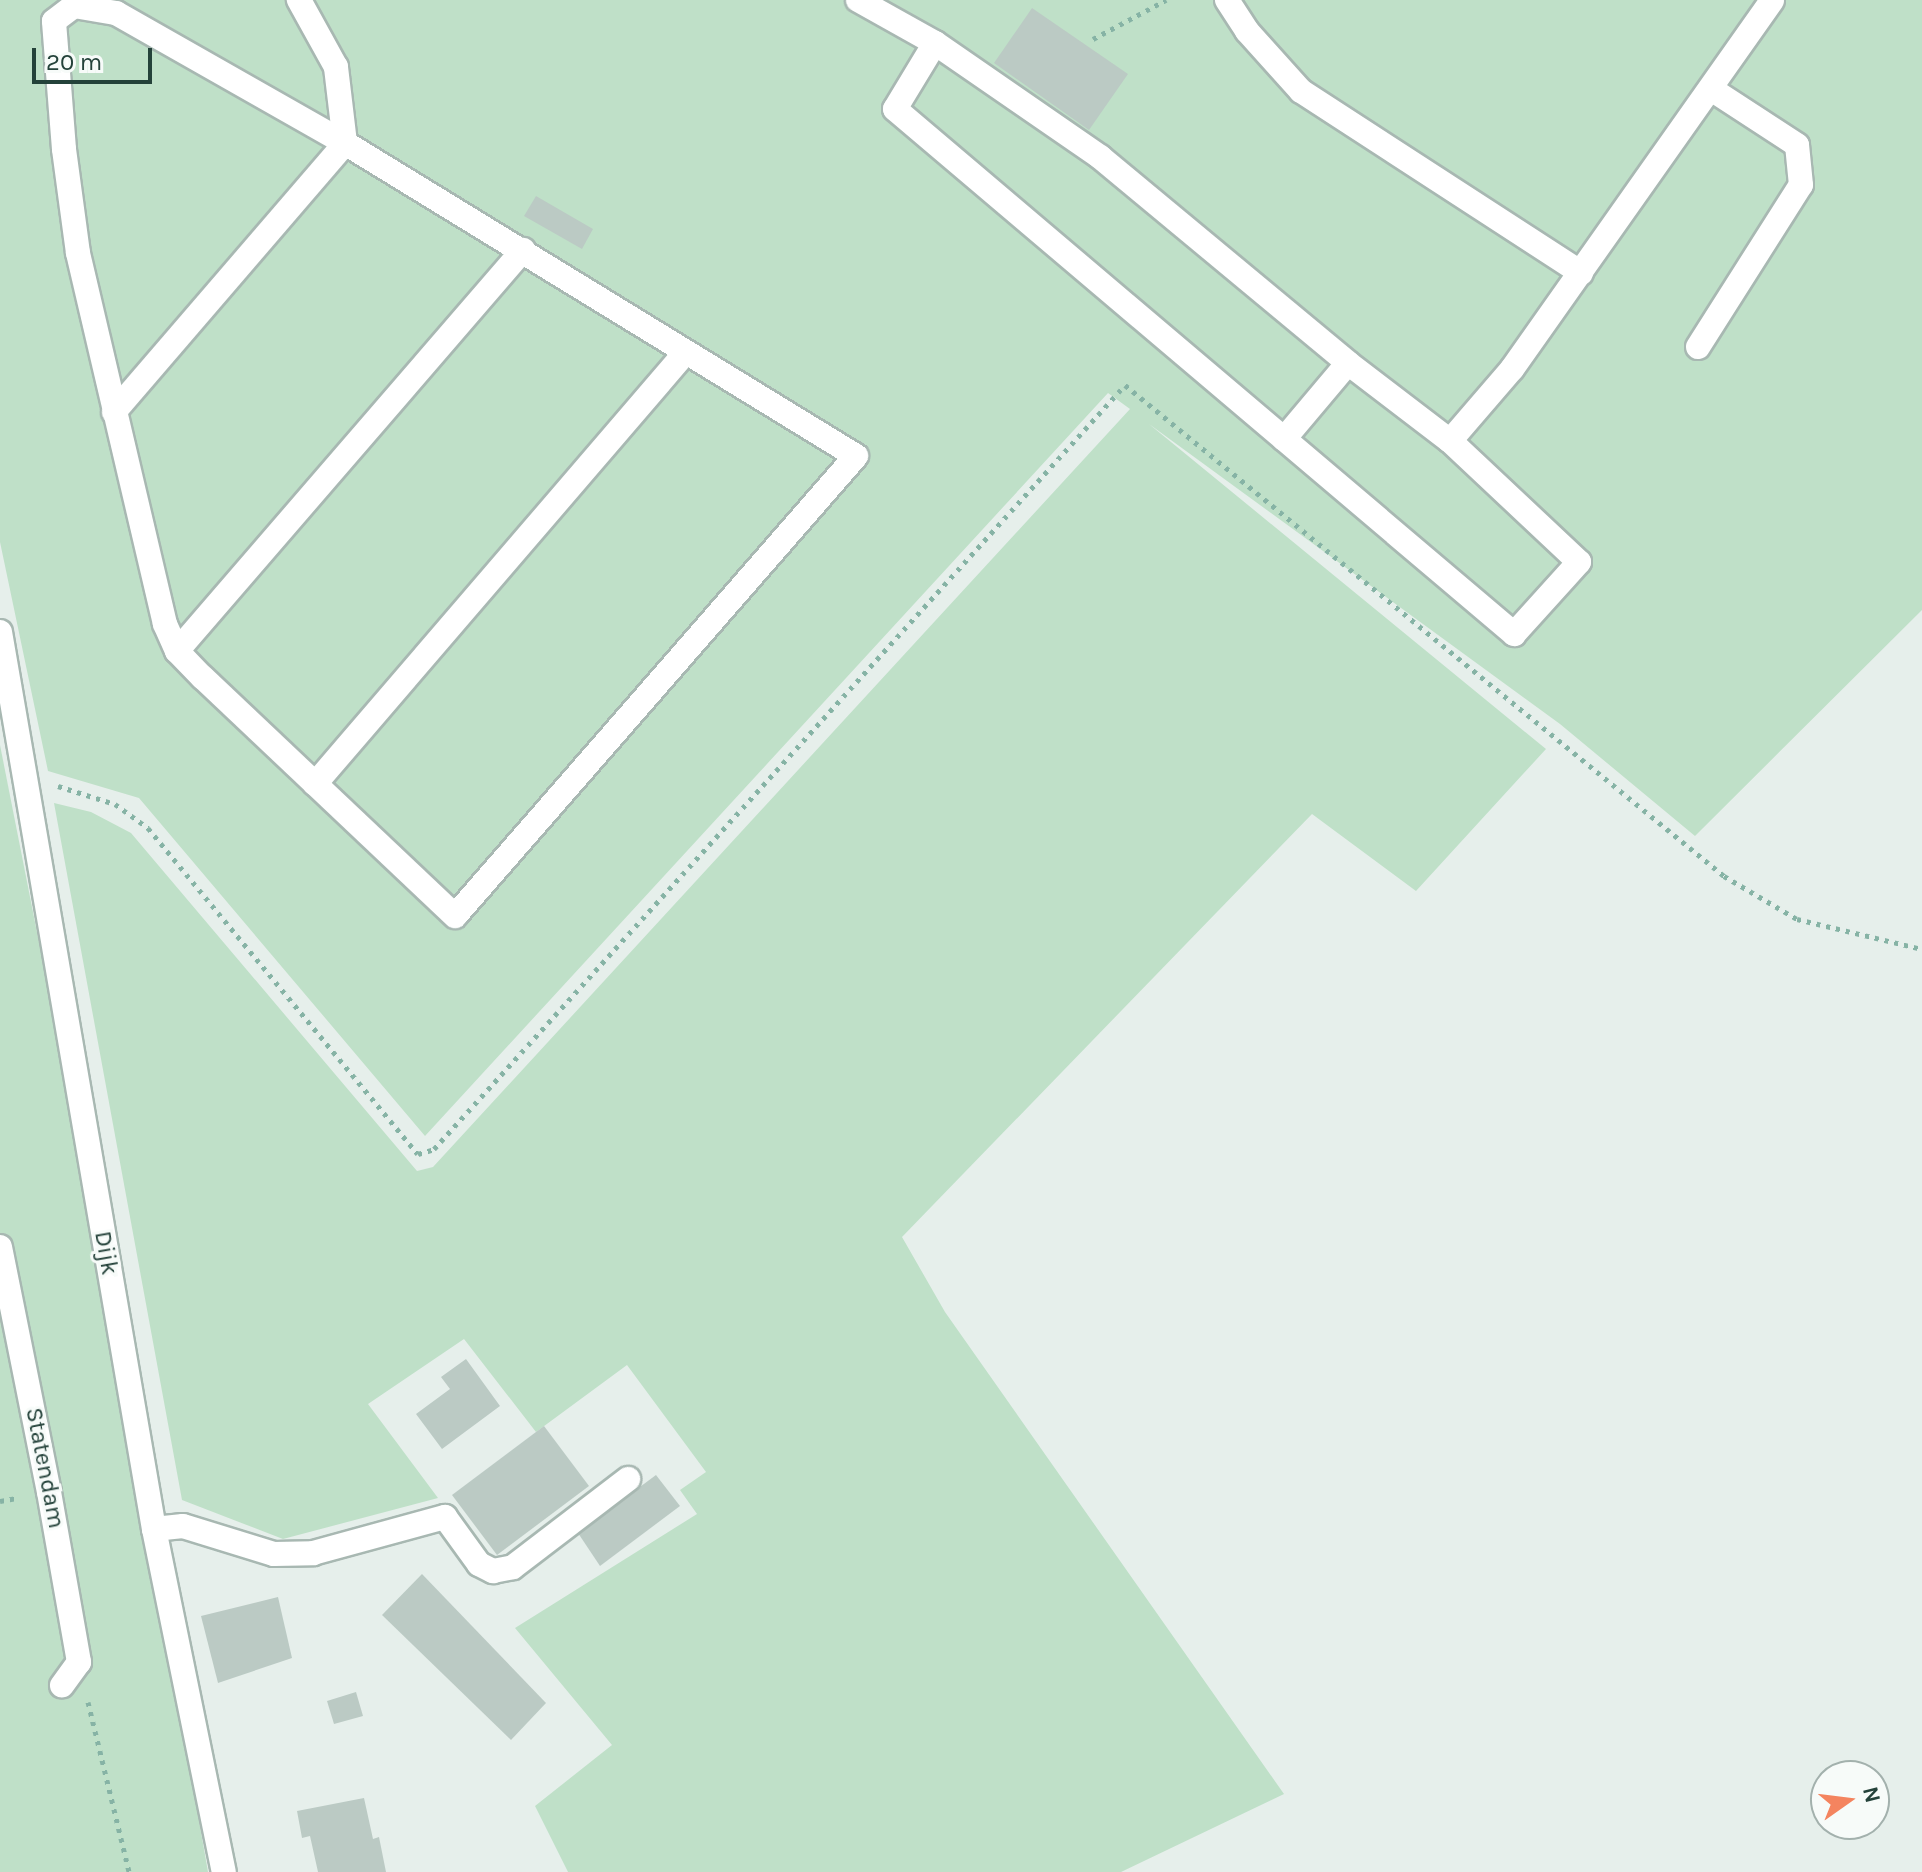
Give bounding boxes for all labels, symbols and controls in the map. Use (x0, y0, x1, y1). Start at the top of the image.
scale bar (36, 32, 156, 82)
text: 20 m (46, 48, 102, 76)
street label: Dijk (88, 1229, 124, 1277)
street label: Statendam (19, 1405, 71, 1531)
north arrow (1810, 1760, 1890, 1840)
text: N (1857, 1784, 1886, 1805)

